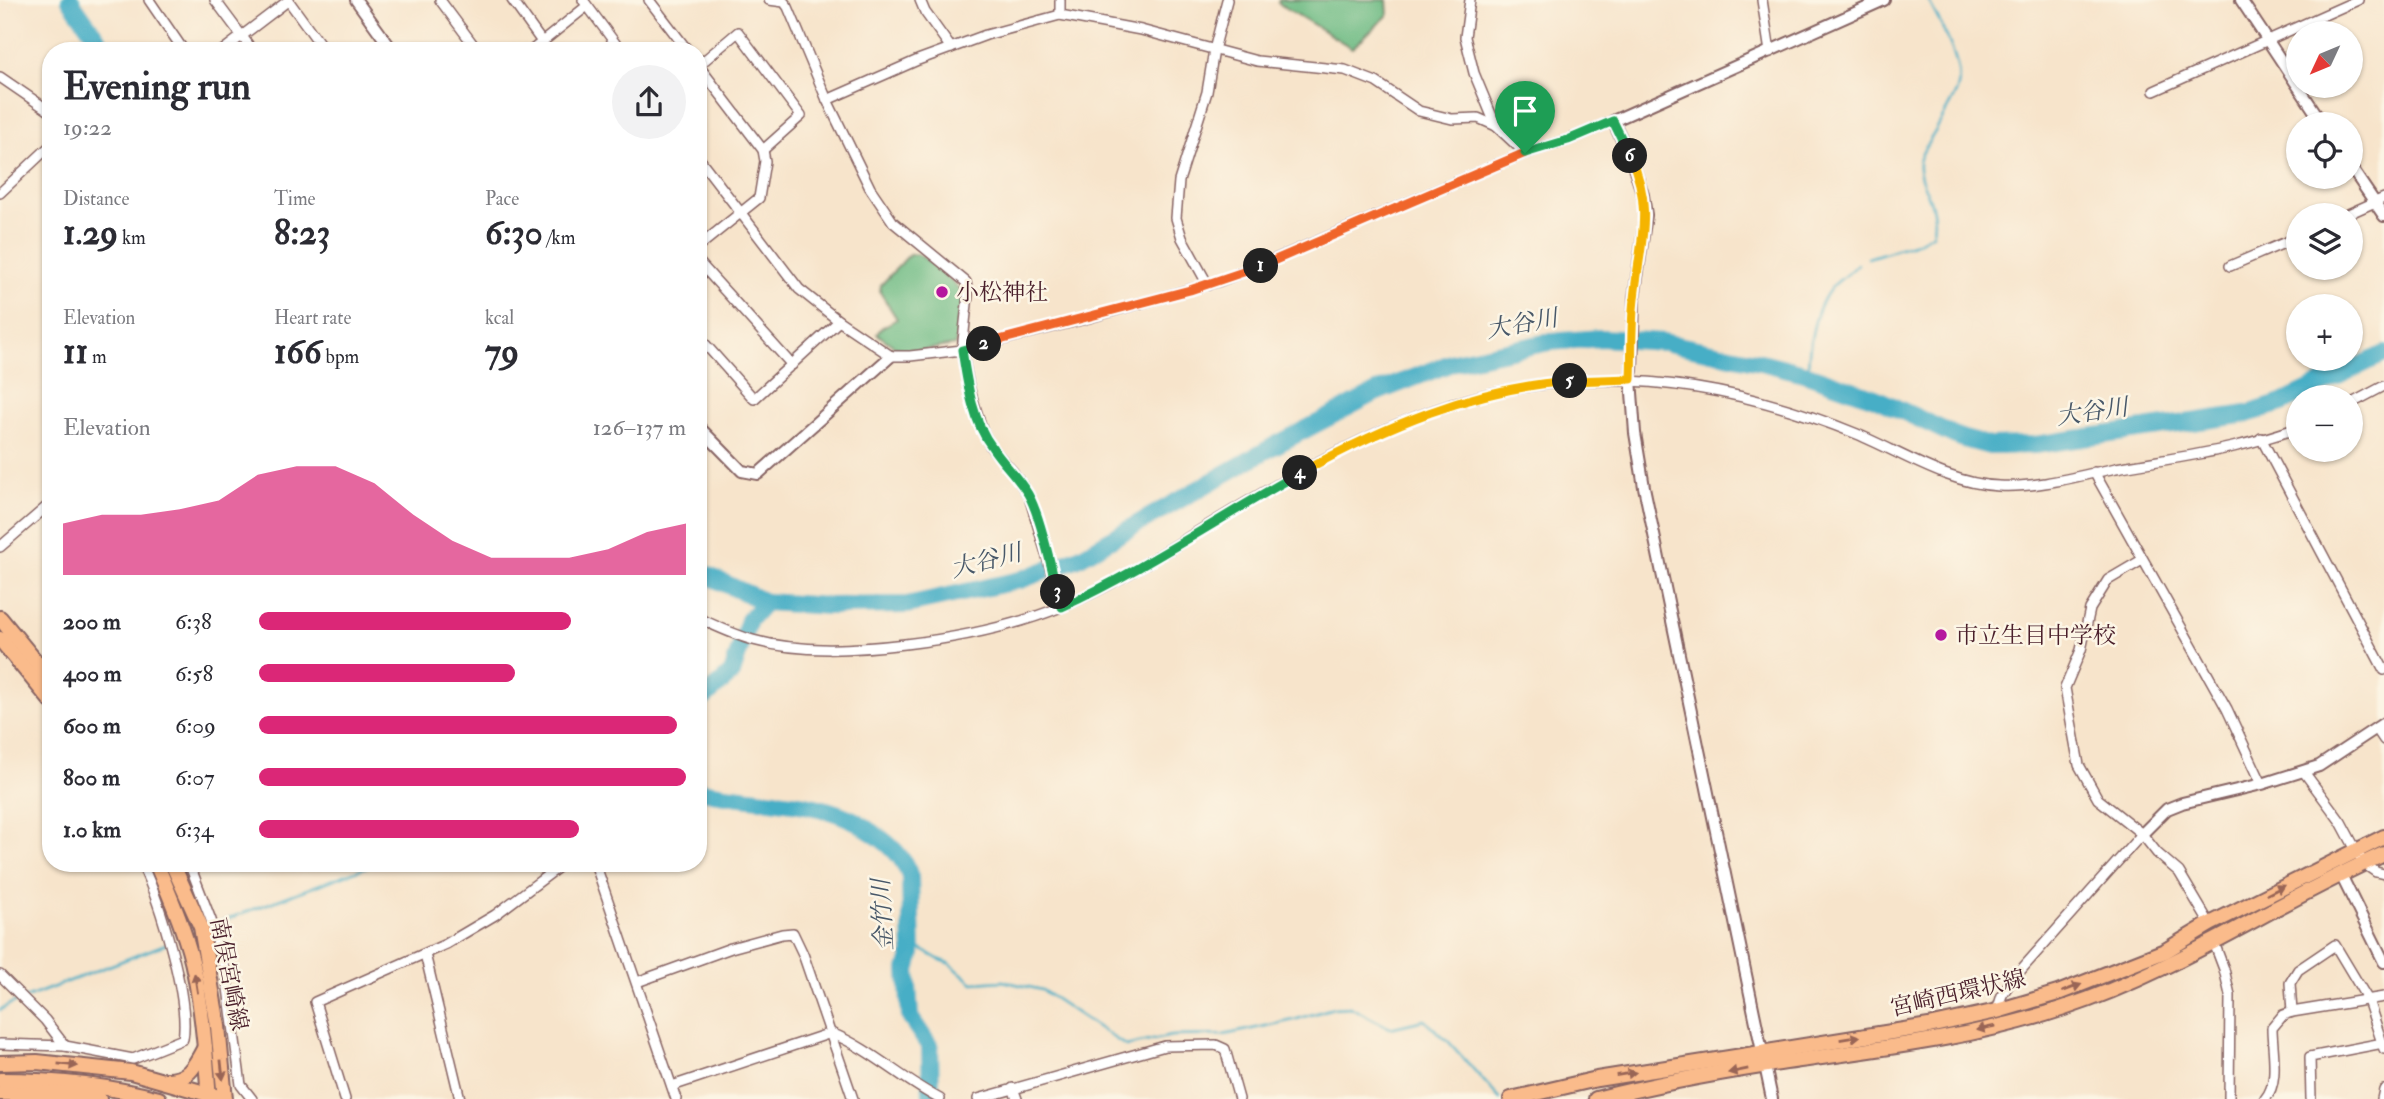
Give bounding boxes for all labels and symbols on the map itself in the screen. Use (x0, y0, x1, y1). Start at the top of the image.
north arrow (2286, 21, 2362, 98)
pin (1495, 81, 1555, 153)
pin: 6 (1612, 138, 1648, 174)
pin: 1 (1244, 248, 1278, 284)
place label: 小松神社 (956, 278, 1048, 307)
marker: 小松神社 (934, 284, 950, 300)
water label: 大谷川 (1484, 302, 1563, 346)
pin: 2 (967, 326, 1002, 362)
pin: 5 (1552, 364, 1588, 398)
water label: 大谷川 (2054, 391, 2133, 432)
pin: 4 (1282, 456, 1318, 490)
water label: 大谷川 (947, 537, 1028, 585)
pin: 3 (1040, 574, 1076, 610)
place label: 市立生目中学校 (1955, 621, 2116, 650)
marker: 市立生目中学校 (1933, 627, 1949, 643)
water label: 金竹川 (865, 875, 900, 952)
one-way arrow (2266, 884, 2286, 895)
street label: 南俣宮崎線 (204, 915, 254, 1033)
street label: 宮崎西環状線 (1888, 963, 2028, 1023)
one-way arrow (190, 971, 201, 993)
one-way arrow (2061, 982, 2082, 993)
one-way arrow (1975, 1023, 1997, 1034)
one-way arrow (1839, 1032, 1861, 1043)
one-way arrow (217, 1059, 228, 1081)
one-way arrow (57, 1060, 79, 1071)
one-way arrow (1727, 1065, 1749, 1076)
one-way arrow (1615, 1068, 1637, 1079)

